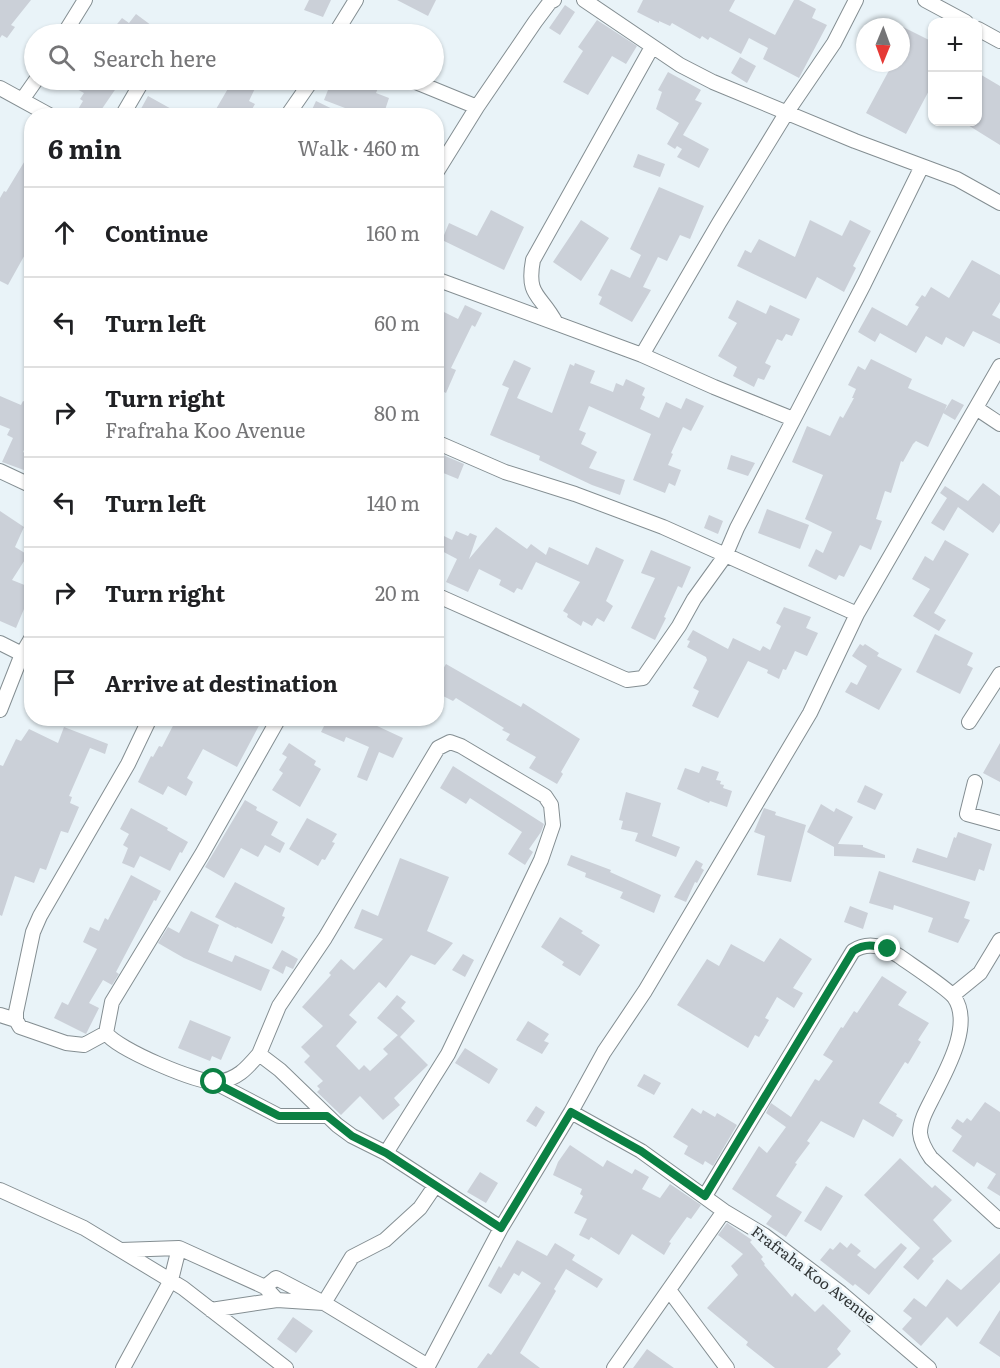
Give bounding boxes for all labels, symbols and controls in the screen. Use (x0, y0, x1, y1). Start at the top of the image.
north arrow (856, 18, 910, 72)
map controls (928, 18, 982, 126)
button: + (928, 18, 982, 72)
search box (24, 24, 444, 90)
icon: search (45, 41, 78, 74)
text: Search here (93, 41, 216, 74)
button: − (928, 72, 982, 126)
text: 6 min (48, 128, 122, 167)
text: Walk · 460 m (297, 132, 420, 162)
icon: ahead (48, 216, 81, 249)
text: Continue (105, 216, 208, 249)
text: 160 m (366, 217, 420, 247)
icon: left (48, 306, 81, 339)
text: Turn left (105, 306, 206, 339)
text: 60 m (374, 307, 420, 337)
text: Turn right (105, 381, 225, 414)
icon: right (48, 396, 81, 429)
text: 80 m (374, 397, 420, 427)
text: Frafraha Koo Avenue (105, 414, 305, 444)
icon: left (48, 486, 81, 519)
text: Turn left (105, 486, 206, 519)
text: 140 m (367, 487, 420, 517)
icon: right (48, 576, 81, 609)
text: Turn right (105, 576, 225, 609)
text: 20 m (375, 577, 420, 607)
icon: arrive (48, 666, 81, 699)
text: Arrive at destination (105, 666, 338, 699)
route end (874, 935, 900, 961)
route start (200, 1068, 226, 1094)
street label: Frafraha Koo Avenue (747, 1219, 881, 1328)

